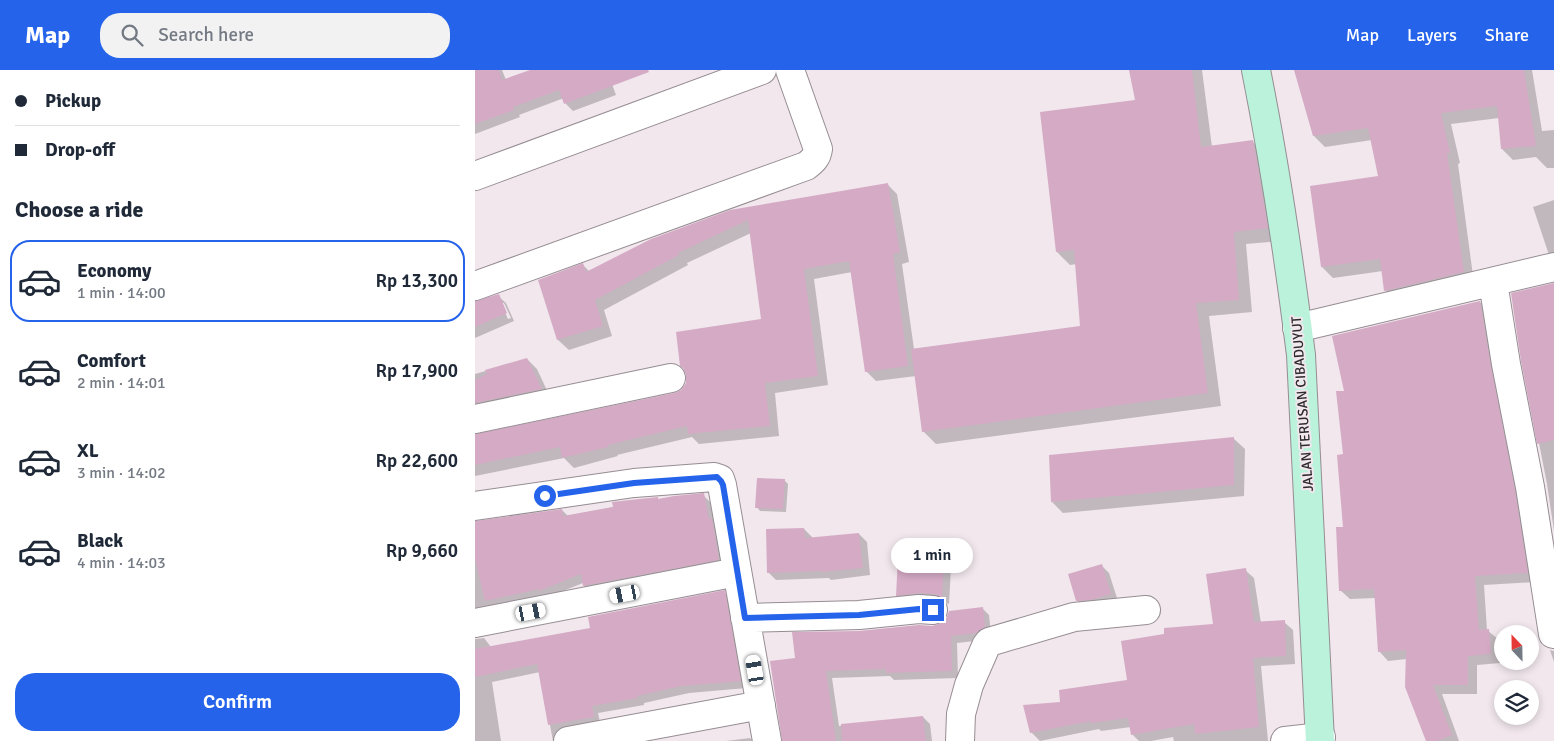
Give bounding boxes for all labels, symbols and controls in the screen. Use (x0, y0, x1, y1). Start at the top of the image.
search box (100, 13, 450, 58)
text: Map (25, 20, 70, 50)
icon: search (118, 21, 146, 49)
text: Search here (158, 23, 254, 47)
text: Map (1346, 24, 1379, 46)
text: Layers (1407, 24, 1457, 46)
text: Share (1485, 24, 1529, 46)
text: Pickup (45, 89, 101, 113)
text: Drop-off (45, 138, 115, 162)
text: Choose a ride (15, 196, 143, 223)
icon: car (17, 259, 62, 304)
text: Economy (77, 259, 151, 283)
text: Rp 13,300 (375, 269, 458, 293)
text: 1 min · 14:00 (77, 283, 166, 303)
street label: JALAN TERUSAN CIBADUYUT (1288, 316, 1317, 492)
icon: car (17, 349, 62, 394)
text: Comfort (77, 349, 146, 373)
text: Rp 17,900 (375, 359, 458, 383)
text: 2 min · 14:01 (77, 373, 166, 393)
icon: car (17, 439, 62, 484)
text: XL (77, 439, 99, 463)
text: Rp 22,600 (375, 449, 458, 473)
text: 3 min · 14:02 (77, 463, 166, 483)
route start (534, 485, 556, 507)
icon: car (17, 529, 62, 574)
text: Black (77, 529, 123, 553)
callout: 1 min (892, 538, 974, 572)
text: Rp 9,660 (386, 539, 458, 563)
text: 1 min (913, 545, 951, 565)
text: 4 min · 14:03 (77, 553, 166, 573)
car (608, 584, 641, 604)
route end (922, 599, 944, 621)
car (514, 602, 547, 622)
north arrow (1494, 625, 1539, 670)
map controls (1494, 625, 1539, 725)
car (745, 654, 764, 686)
button: Confirm (15, 673, 460, 731)
button: layers (1494, 680, 1539, 725)

